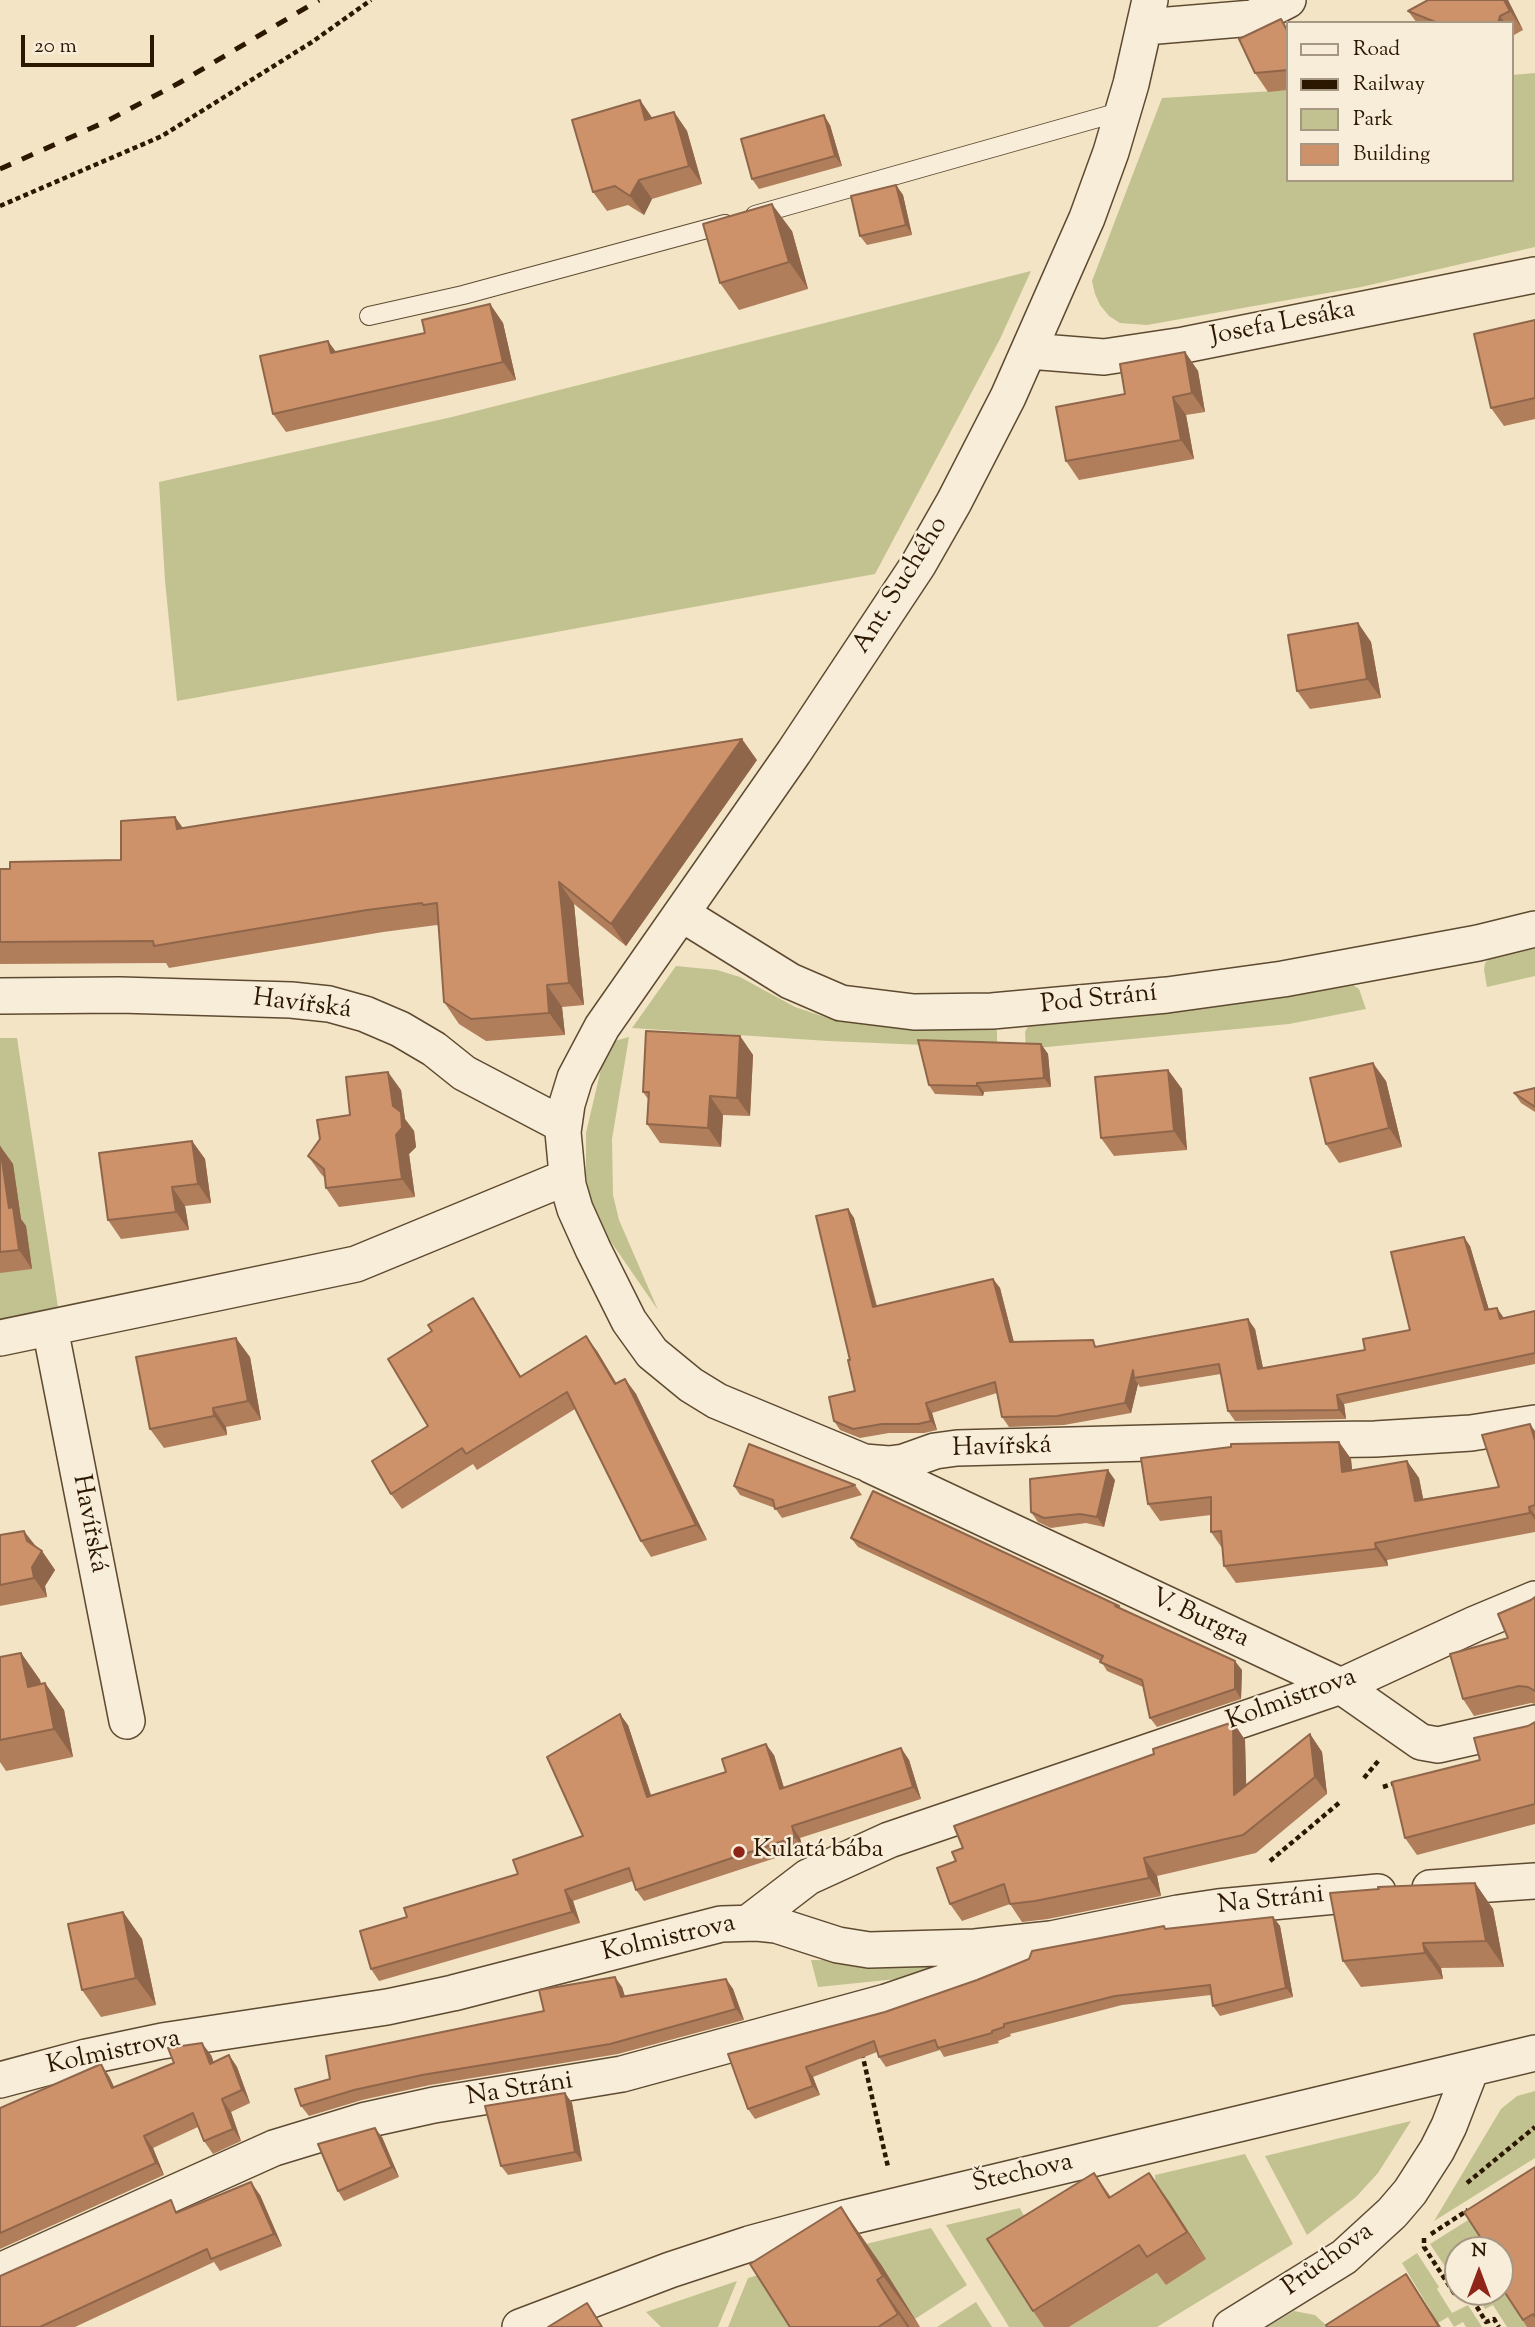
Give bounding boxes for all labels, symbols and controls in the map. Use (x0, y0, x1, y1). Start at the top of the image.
scale bar (24, 21, 158, 65)
legend (1286, 21, 1514, 182)
text: 20 m (34, 32, 77, 62)
text: Road (1353, 35, 1400, 65)
text: Railway (1353, 70, 1425, 100)
text: Park (1353, 105, 1393, 135)
text: Building (1353, 140, 1430, 170)
street label: Josefa Lesáka (1208, 296, 1358, 354)
street label: Ant. Suchého (848, 512, 956, 660)
street label: Pod Strání (1039, 979, 1159, 1023)
street label: Havířská (251, 984, 353, 1028)
street label: Havířská (952, 1432, 1052, 1466)
street label: Havířská (63, 1472, 113, 1576)
street label: V. Burgra (1145, 1584, 1253, 1656)
street label: Kolmistrova (1223, 1663, 1361, 1739)
place label: Kulatá bába (753, 1836, 883, 1868)
marker: Kulatá bába (731, 1844, 747, 1860)
street label: Na Stráni (1216, 1881, 1326, 1923)
street label: Kolmistrova (599, 1910, 739, 1970)
street label: Kolmistrova (44, 2025, 184, 2083)
street label: Na Stráni (465, 2067, 575, 2115)
street label: Štechova (970, 2148, 1076, 2202)
street label: Průchova (1277, 2218, 1381, 2304)
north arrow (1444, 2236, 1514, 2306)
text: N (1471, 2238, 1487, 2265)

